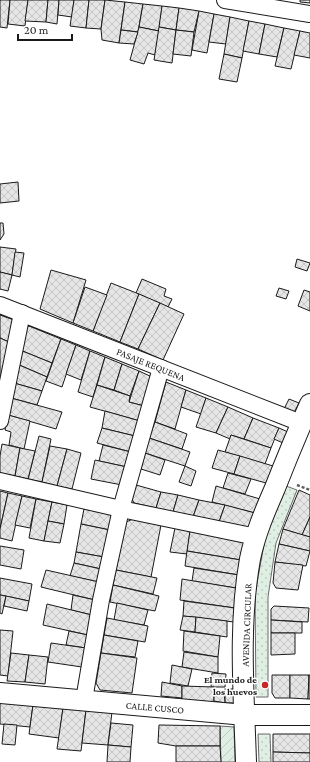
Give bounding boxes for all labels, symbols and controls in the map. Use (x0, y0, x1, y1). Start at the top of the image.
scale bar (18, 16, 72, 42)
text: 20 m (24, 23, 49, 37)
street label: PASAJE REQUENA (115, 346, 187, 383)
street label: AVENIDA CIRCULAR (240, 583, 253, 667)
place label: El mundo de los huevos (204, 674, 257, 697)
marker: El mundo de los huevos (260, 680, 270, 690)
street label: CALLE CUSCO (125, 699, 185, 716)

